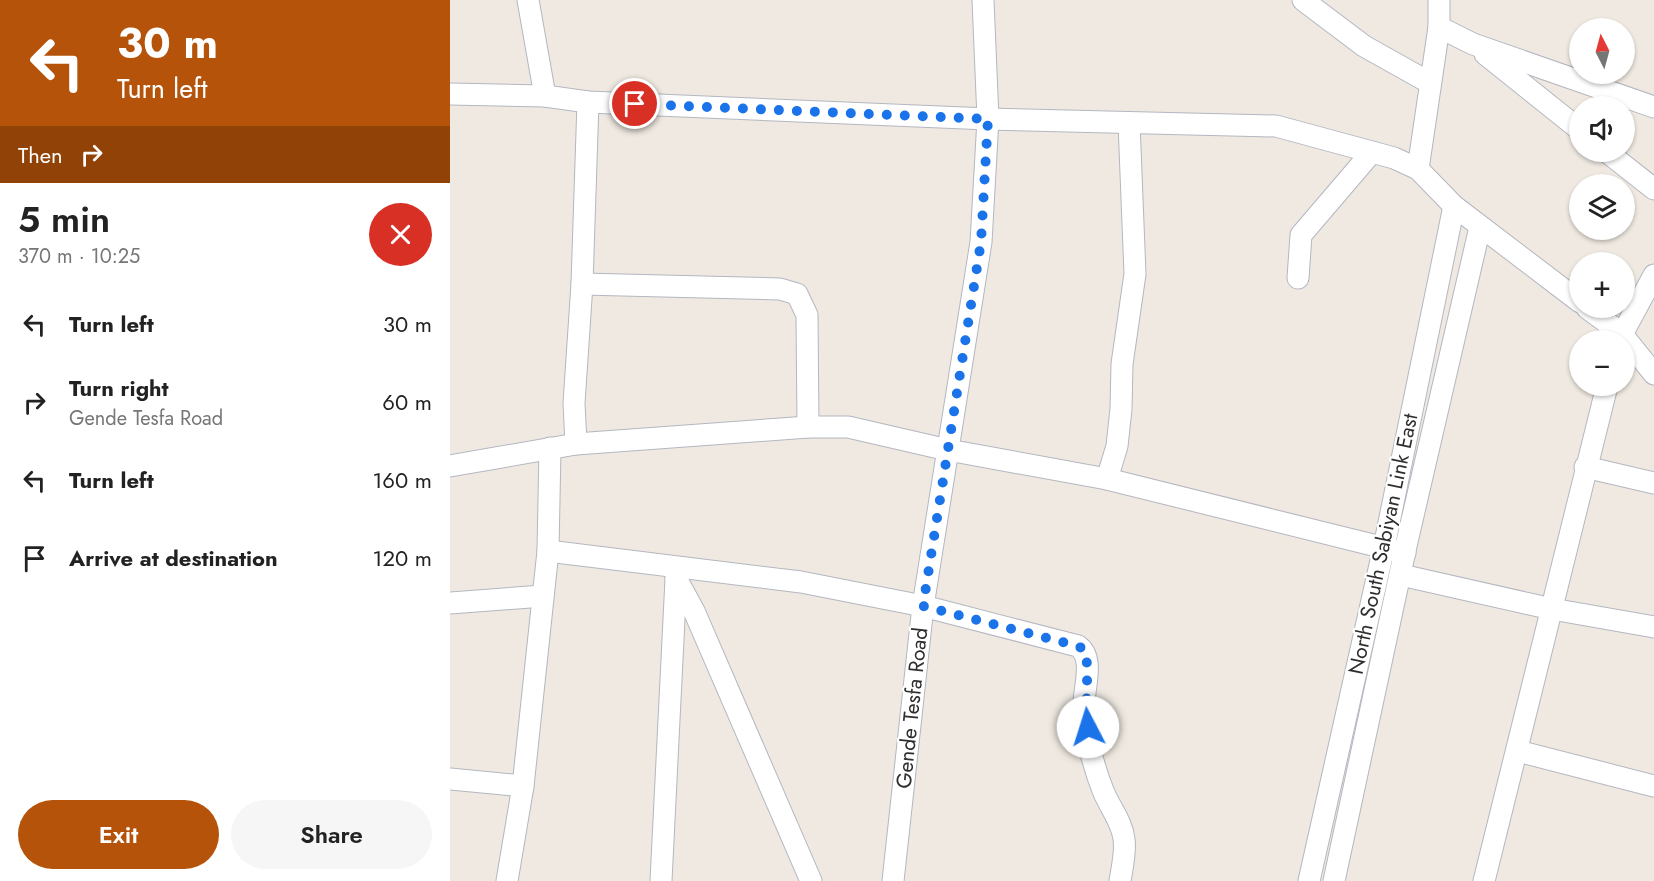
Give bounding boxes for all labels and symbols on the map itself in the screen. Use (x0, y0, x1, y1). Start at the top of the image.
north arrow (1569, 18, 1635, 84)
pin (609, 78, 660, 129)
street label: North South Sabiyan Link East (1341, 411, 1425, 677)
street label: Gende Tesfa Road (889, 626, 935, 790)
position arrow (1056, 695, 1120, 759)

